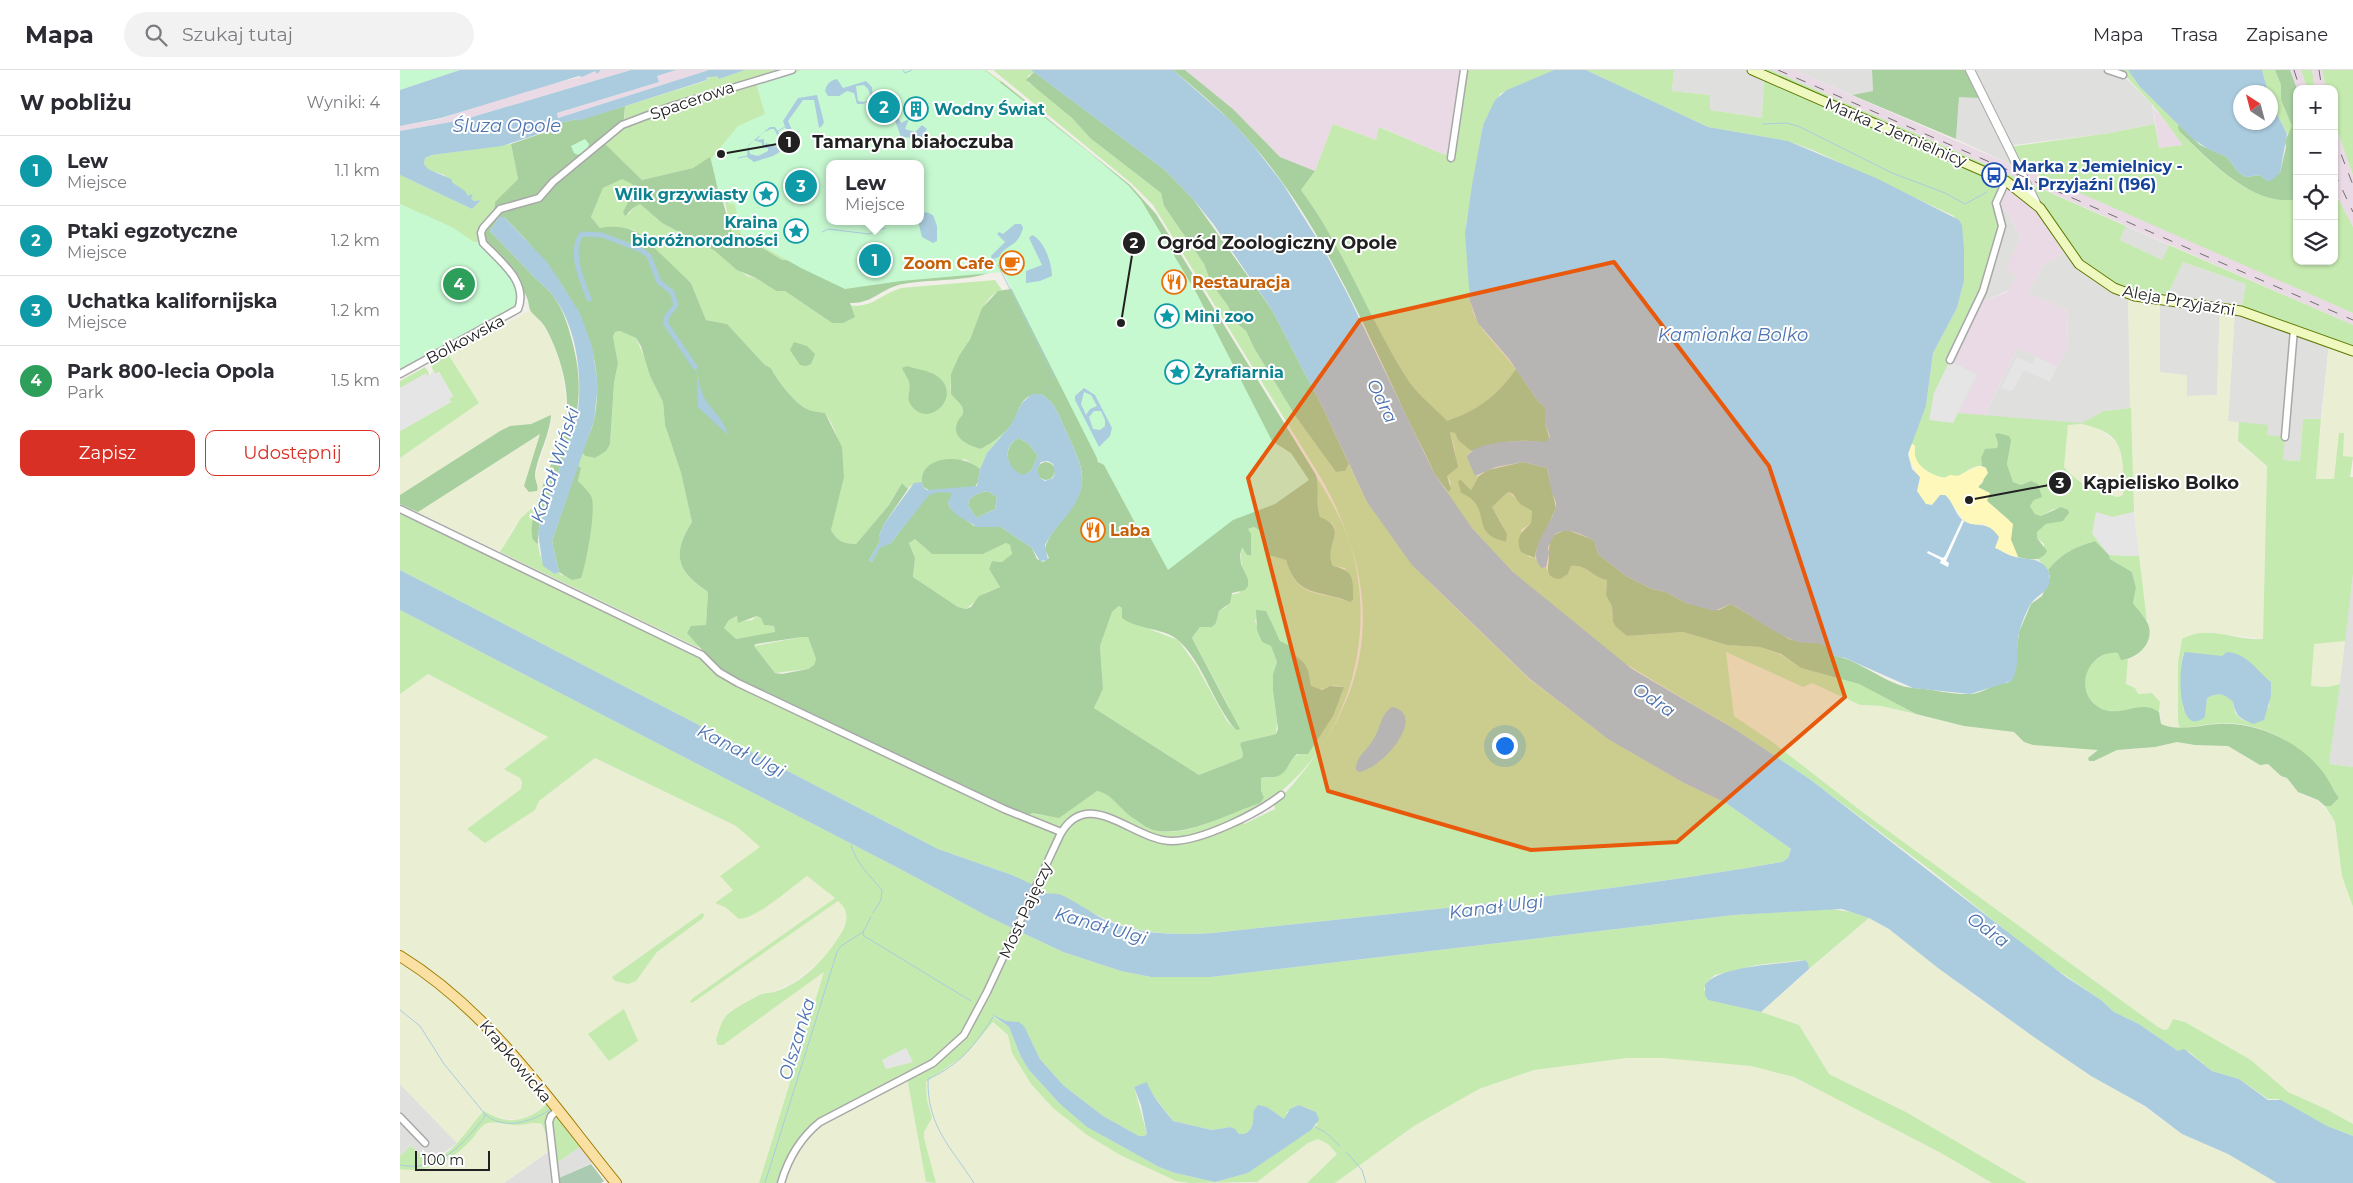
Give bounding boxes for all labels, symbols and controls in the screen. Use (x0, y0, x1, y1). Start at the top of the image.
search box (124, 12, 474, 57)
text: Mapa (25, 20, 94, 49)
icon: search (142, 21, 170, 49)
text: Szukaj tutaj (182, 23, 293, 46)
text: Mapa (2093, 24, 2144, 46)
text: Trasa (2172, 24, 2218, 46)
text: Zapisane (2246, 24, 2328, 46)
street label: Spacerowa (648, 77, 737, 124)
north arrow (2233, 85, 2278, 130)
map controls (2293, 85, 2338, 265)
button: + (2293, 85, 2338, 130)
pin: 2 (868, 88, 900, 126)
text: W pobliżu (20, 90, 132, 115)
text: Wyniki: 4 (306, 93, 380, 112)
street label: Marka z Jemielnicy (1822, 94, 1970, 171)
building icon: Wodny Świat (903, 96, 929, 122)
place label: Wodny Świat (934, 100, 1045, 119)
water label: Śluza Opole (453, 115, 561, 137)
callout: Tamaryna białoczuba (777, 125, 1023, 158)
button: − (2293, 130, 2338, 175)
text: Tamaryna białoczuba (812, 131, 1014, 153)
text: 1 (786, 132, 792, 151)
text: Lew (67, 150, 108, 173)
place label: Marka z Jemielnicy - Al. Przyjaźni (196) (2011, 157, 2183, 194)
popup (826, 160, 924, 225)
text: 1 (33, 161, 39, 180)
text: 1.1 km (335, 161, 380, 180)
bus stop icon: Marka z Jemielnicy - Al. Przyjaźni (196) (1981, 162, 2007, 188)
pin: 3 (785, 167, 817, 205)
text: Lew (845, 172, 886, 195)
text: Miejsce (67, 173, 127, 192)
button: locate (2293, 175, 2338, 220)
place icon: Wilk grzywiasty (753, 181, 779, 207)
place label: Wilk grzywiasty (615, 185, 748, 204)
text: Miejsce (845, 195, 905, 214)
place label: Kraina bioróżnorodności (632, 213, 778, 250)
place icon: Kraina bioróżnorodności (783, 218, 809, 244)
text: Ptaki egzotyczne (67, 220, 238, 243)
button: layers (2293, 220, 2338, 265)
callout: Ogród Zoologiczny Opole (1122, 227, 1407, 260)
text: 2 (31, 231, 41, 250)
text: 1.2 km (331, 231, 380, 250)
text: Ogród Zoologiczny Opole (1157, 232, 1397, 254)
text: 2 (1130, 233, 1139, 252)
pin: 1 (859, 241, 891, 279)
text: Miejsce (67, 243, 127, 262)
cafe icon: Zoom Cafe (999, 250, 1025, 276)
place label: Zoom Cafe (904, 254, 994, 273)
pin: 4 (443, 265, 475, 303)
restaurant icon: Restauracja (1161, 269, 1187, 295)
place label: Restauracja (1192, 273, 1290, 292)
street label: Aleja Przyjaźni (2121, 281, 2237, 320)
text: Uchatka kalifornijska (67, 290, 278, 313)
text: 3 (31, 301, 41, 320)
text: 1.2 km (331, 301, 380, 320)
place icon: Mini zoo (1154, 303, 1180, 329)
place label: Mini zoo (1184, 307, 1254, 326)
street label: Bolkowska (423, 311, 508, 368)
text: Miejsce (67, 313, 127, 332)
water label: Kamionka Bolko (1658, 324, 1808, 346)
place icon: Żyrafiarnia (1164, 359, 1190, 385)
text: Park 800-lecia Opola (67, 360, 275, 383)
place label: Żyrafiarnia (1194, 363, 1284, 382)
text: 4 (30, 371, 42, 390)
text: 1.5 km (331, 371, 380, 390)
water label: Odra (1362, 375, 1402, 427)
text: Park (67, 383, 104, 402)
water label: Kanał Wiński (526, 405, 584, 525)
button: Zapisz (20, 430, 195, 476)
button: Udostępnij (205, 430, 380, 476)
callout: Kąpielisko Bolko (2048, 467, 2249, 500)
text: Kąpielisko Bolko (2083, 472, 2239, 494)
text: 3 (2055, 473, 2065, 492)
restaurant icon: Laba (1080, 517, 1106, 543)
place label: Laba (1110, 521, 1150, 540)
water label: Odra (1629, 678, 1679, 722)
water label: Kanał Ulgi (694, 720, 788, 782)
your location (1492, 733, 1518, 759)
street label: Most Pajęczy (995, 859, 1056, 961)
water label: Kanał Ulgi (1448, 890, 1545, 924)
water label: Kanał Ulgi (1052, 902, 1150, 950)
water label: Odra (1963, 907, 2013, 953)
water label: Olszanka (774, 995, 820, 1083)
street label: Krapkowicka (475, 1016, 556, 1107)
scale bar (415, 1148, 490, 1171)
text: 100 m (422, 1151, 464, 1169)

